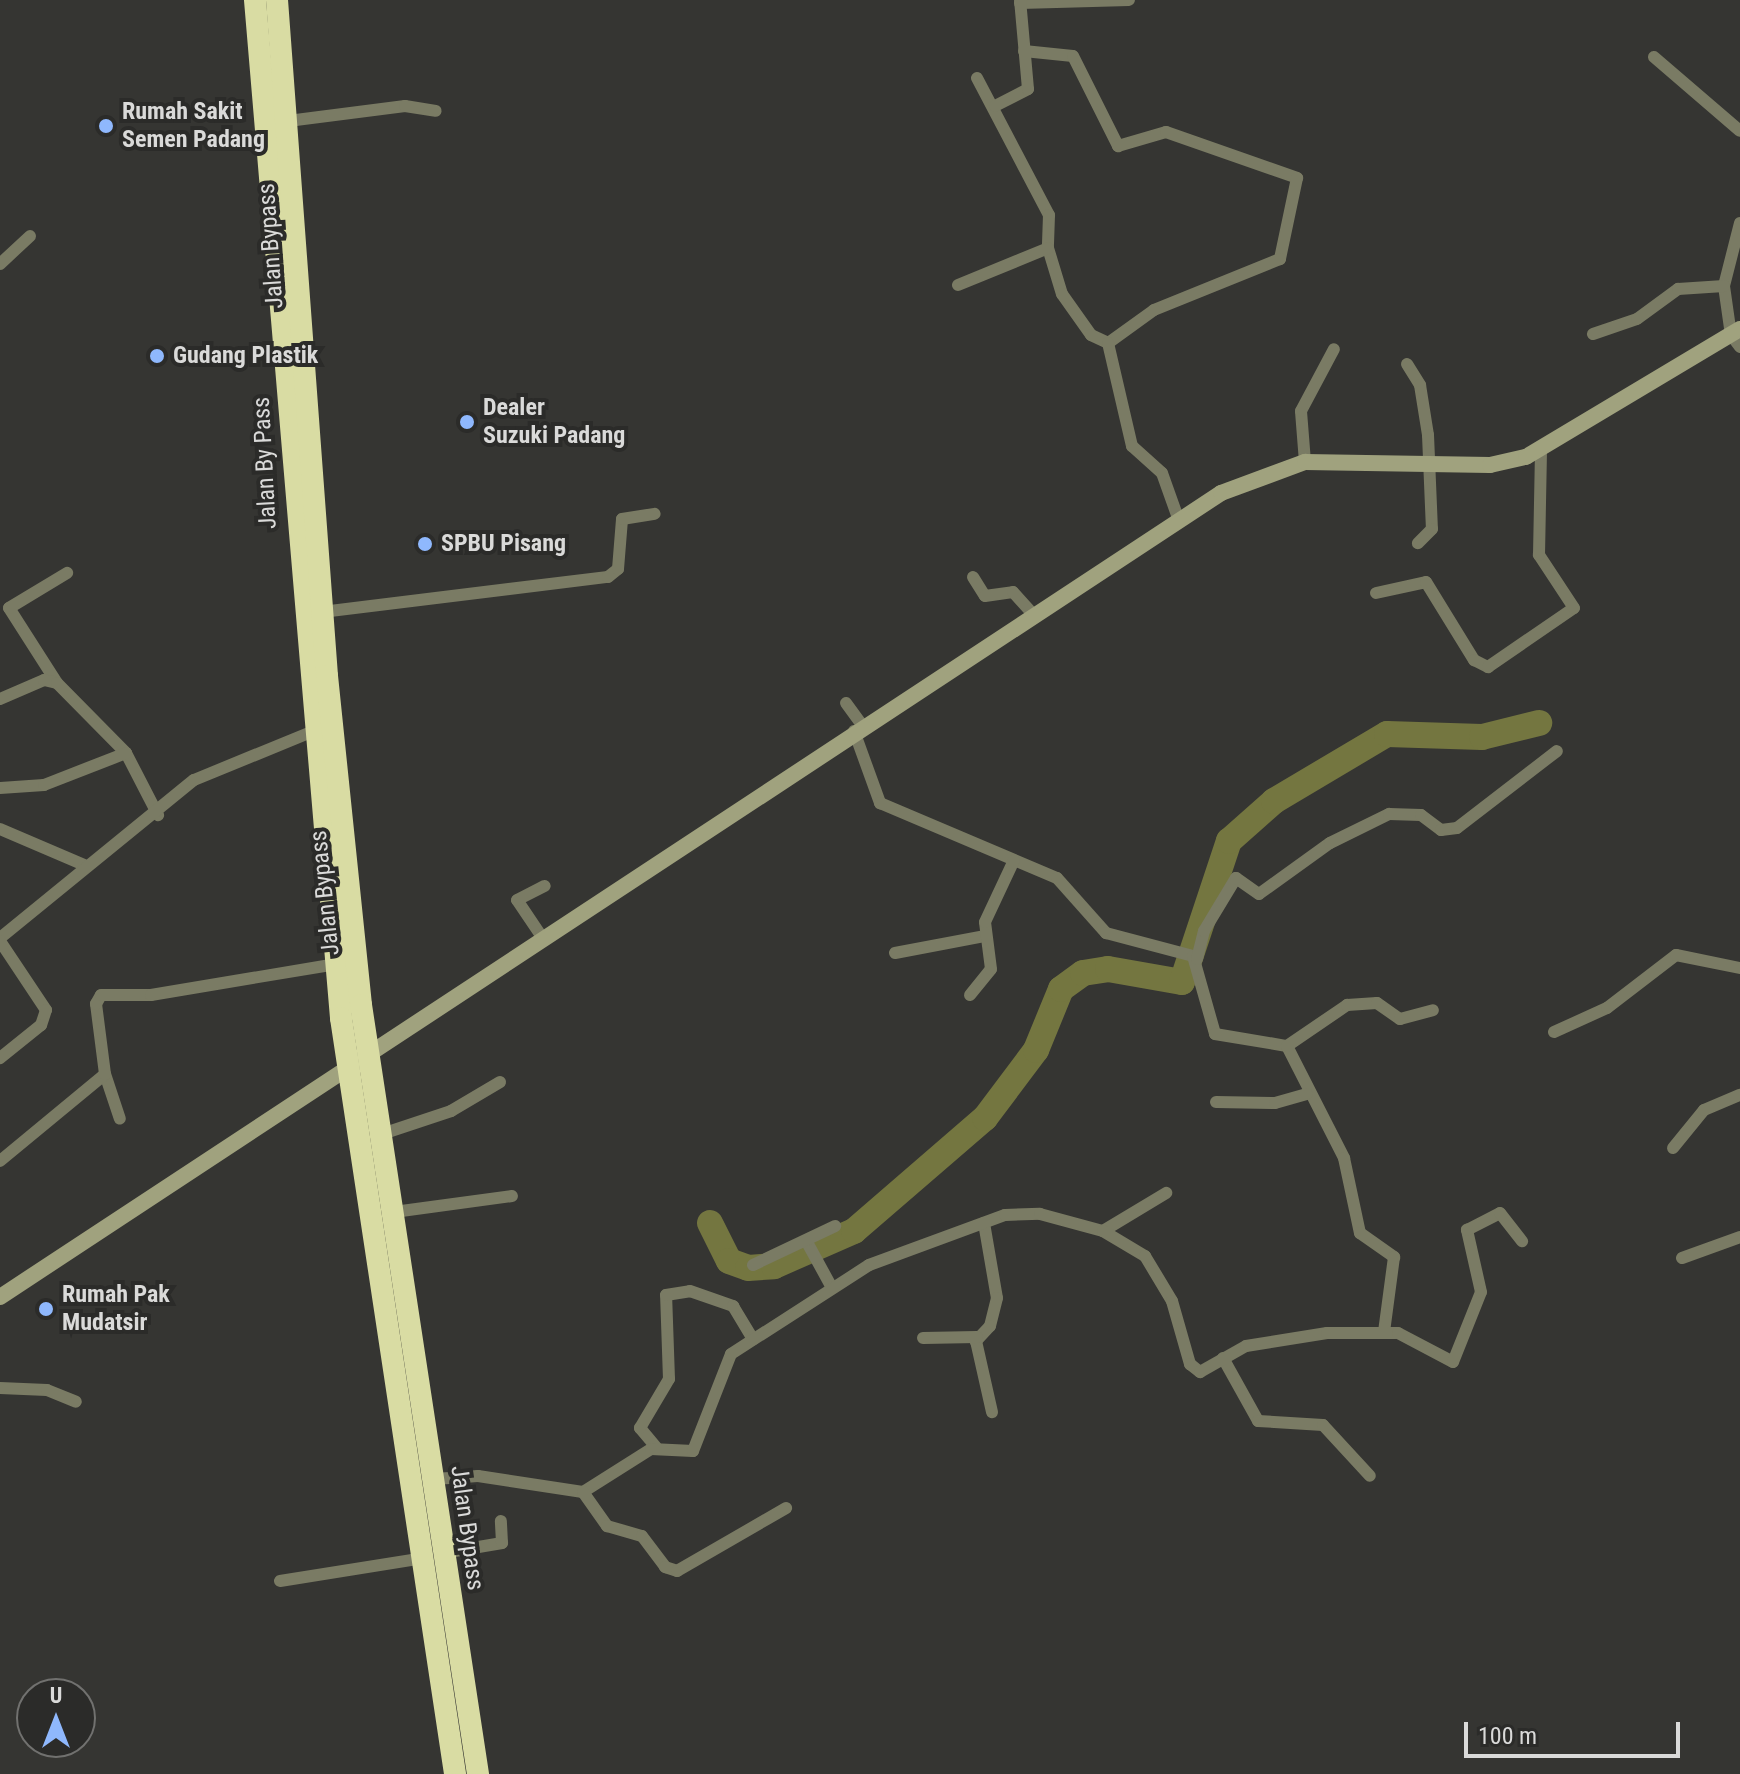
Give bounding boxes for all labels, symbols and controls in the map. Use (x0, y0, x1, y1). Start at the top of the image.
place label: Rumah Sakit Semen Padang (122, 98, 265, 154)
marker: Rumah Sakit Semen Padang (97, 117, 115, 135)
street label: Jalan Bypass (252, 182, 290, 310)
place label: Gudang Plastik (173, 342, 318, 370)
marker: Gudang Plastik (148, 347, 166, 365)
place label: Dealer Suzuki Padang (483, 394, 625, 450)
street label: Jalan By Pass (247, 396, 283, 530)
marker: Dealer Suzuki Padang (458, 413, 476, 431)
place label: SPBU Pisang (441, 530, 566, 558)
marker: SPBU Pisang (416, 535, 434, 553)
street label: Jalan Bypass (304, 829, 346, 957)
place label: Rumah Pak Mudatsir (62, 1281, 170, 1337)
marker: Rumah Pak Mudatsir (37, 1300, 55, 1318)
street label: Jalan Bypass (444, 1464, 490, 1592)
north arrow (16, 1678, 96, 1758)
text: U (50, 1683, 62, 1708)
scale bar (1468, 1706, 1684, 1756)
text: 100 m (1478, 1722, 1537, 1750)

